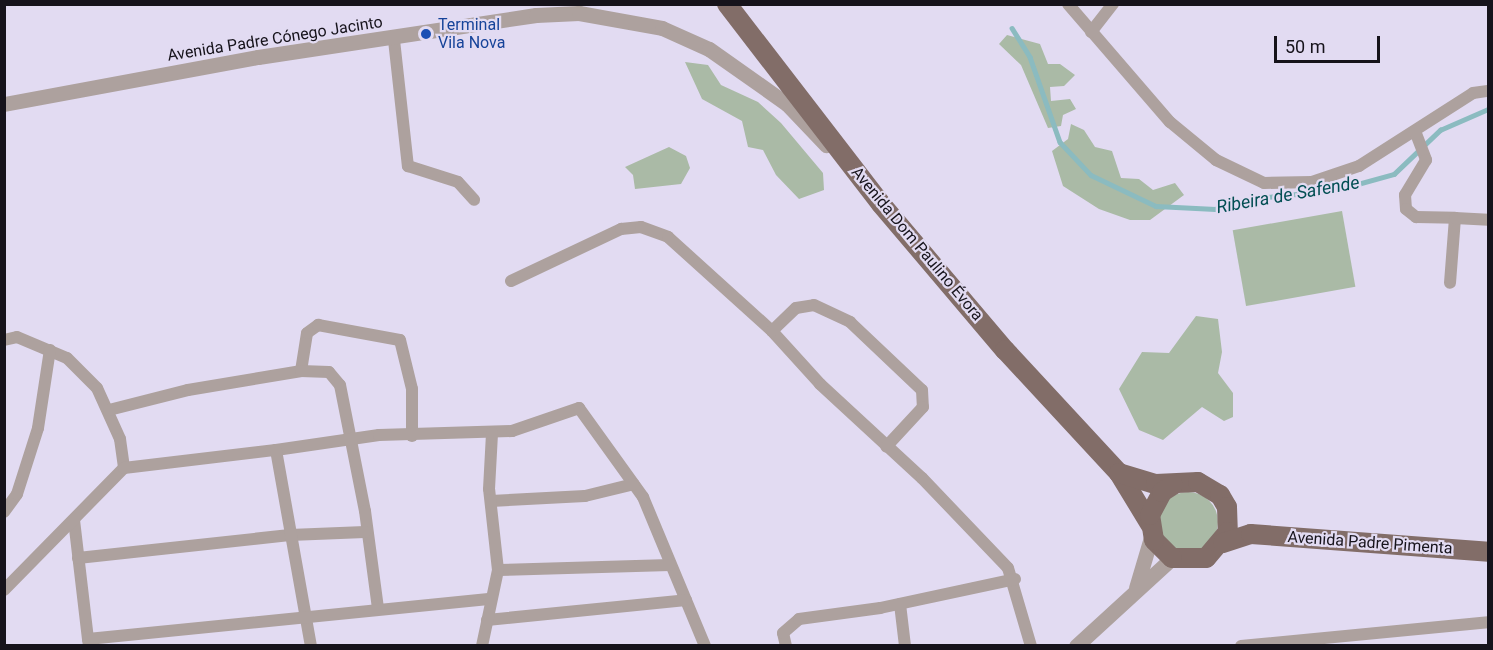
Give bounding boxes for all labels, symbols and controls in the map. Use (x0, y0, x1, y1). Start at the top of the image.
street label: Avenida Padre Cónego Jacinto (166, 12, 384, 66)
place label: Terminal Vila Nova (438, 15, 505, 53)
scale bar (1277, 24, 1384, 62)
marker: Terminal Vila Nova (419, 27, 433, 41)
text: 50 m (1285, 36, 1325, 57)
street label: Avenida Dom Paulino Évora (847, 163, 987, 325)
water label: Ribeira de Safende (1215, 172, 1361, 218)
street label: Avenida Padre Pimenta (1287, 528, 1453, 558)

